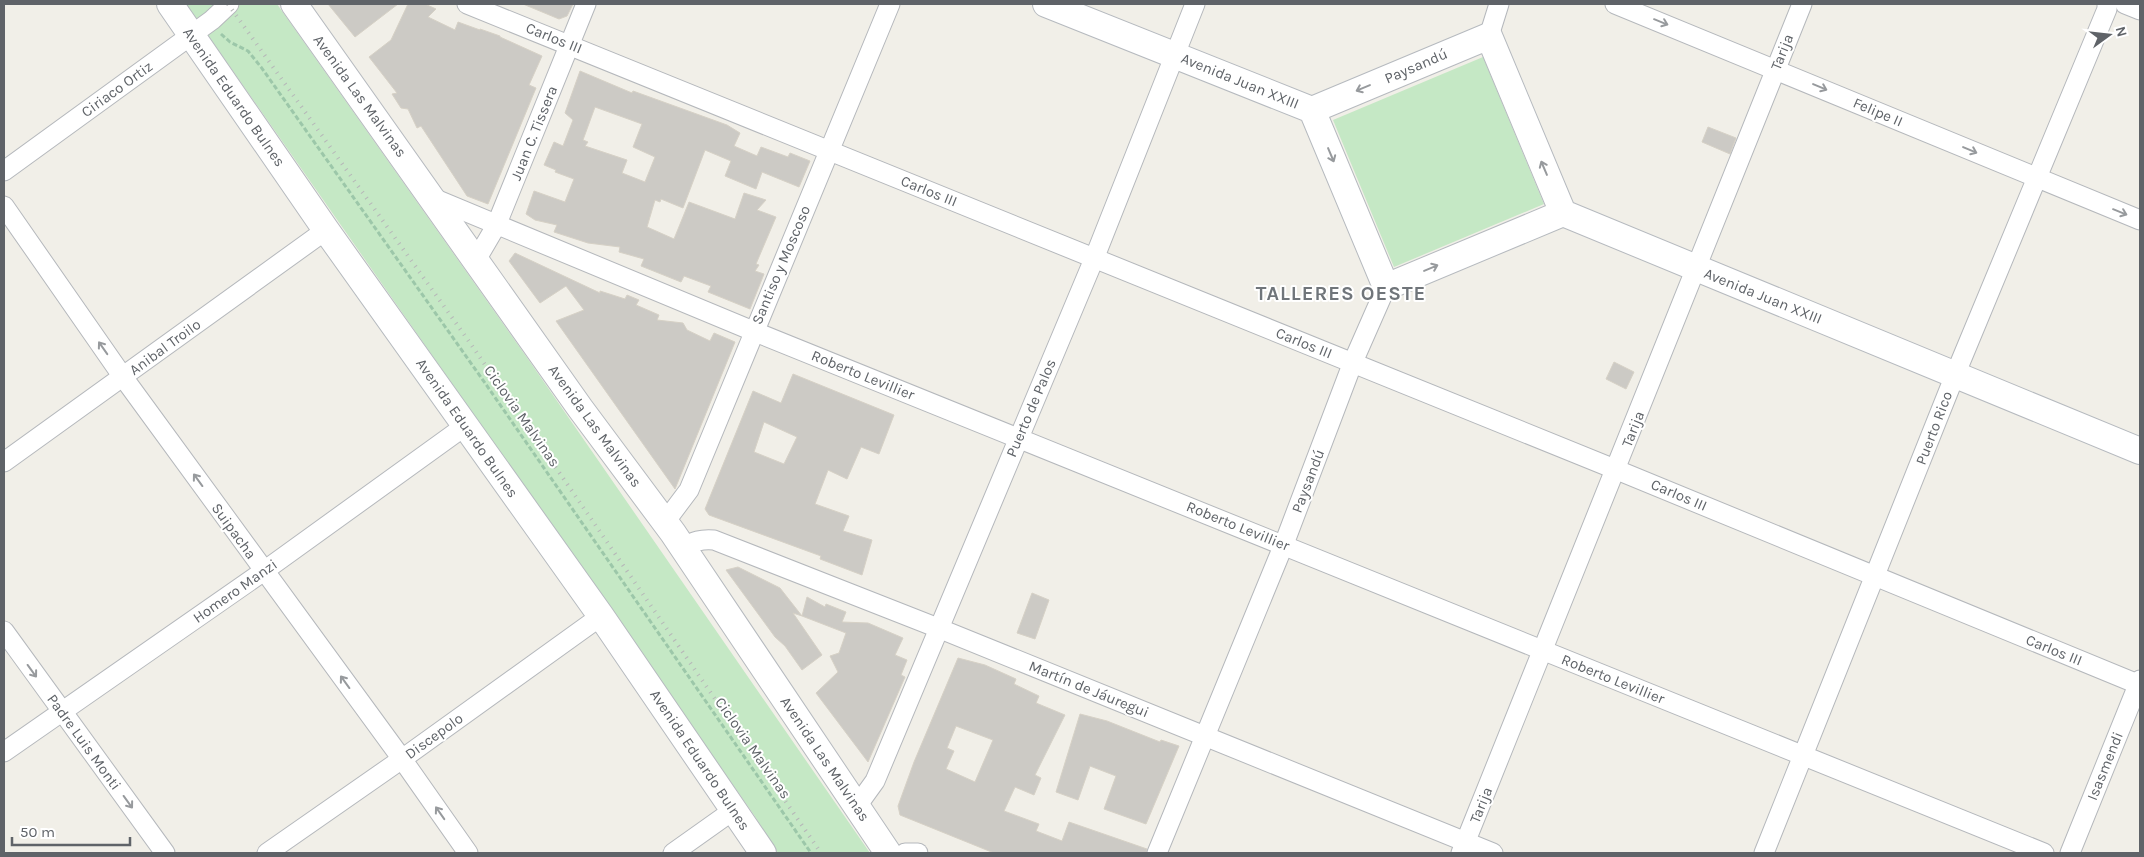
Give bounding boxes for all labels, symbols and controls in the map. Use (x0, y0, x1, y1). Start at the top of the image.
north arrow (2084, 10, 2134, 60)
one-way arrow (1652, 18, 1668, 27)
street label: Carlos III (523, 19, 585, 57)
street label: Avenida Eduardo Bulnes (179, 24, 289, 170)
text: N (2112, 25, 2131, 39)
street label: Avenida Las Malvinas (310, 31, 410, 161)
street label: Tarija (1767, 31, 1797, 73)
street label: Paysandú (1382, 45, 1450, 87)
street label: Avenida Juan XXIII (1178, 49, 1302, 113)
street label: Ciriaco Ortiz (78, 57, 156, 121)
street label: Juan C. Tissera (507, 83, 561, 183)
one-way arrow (1812, 83, 1827, 93)
one-way arrow (1356, 84, 1371, 94)
street label: Felipe II (1850, 94, 1906, 130)
one-way arrow (1962, 146, 1977, 156)
one-way arrow (1327, 147, 1336, 162)
one-way arrow (1538, 161, 1548, 176)
street label: Carlos III (898, 172, 960, 210)
street label: Santiso y Moscoso (748, 203, 814, 327)
one-way arrow (2112, 208, 2127, 217)
one-way arrow (1423, 262, 1438, 271)
street label: Avenida Juan XXIII (1701, 264, 1825, 328)
district label: TALLERES OESTE (1256, 282, 1426, 305)
street label: Anibal Troilo (126, 315, 204, 379)
street label: Carlos III (1273, 324, 1335, 362)
one-way arrow (98, 341, 108, 355)
street label: Roberto Levillier (809, 346, 918, 404)
street label: Avenida Eduardo Bulnes (412, 355, 522, 501)
street label: Puerto de Palos (1002, 356, 1060, 460)
street label: Avenida Las Malvinas (545, 361, 645, 491)
street label: Ciclovia Malvinas (480, 362, 564, 470)
street label: Puerto Rico (1912, 389, 1956, 467)
street label: Tarija (1618, 408, 1648, 450)
street label: Paysandú (1288, 447, 1328, 515)
one-way arrow (192, 474, 203, 487)
street label: Carlos III (1648, 475, 1710, 515)
street label: Roberto Levillier (1184, 497, 1293, 555)
street label: Suipacha (208, 500, 260, 562)
street label: Homero Manzi (189, 555, 281, 627)
street label: Carlos III (2023, 631, 2085, 669)
street label: Roberto Levillier (1559, 650, 1668, 708)
street label: Martín de Jáuregui (1026, 657, 1152, 721)
one-way arrow (27, 664, 37, 678)
one-way arrow (340, 675, 350, 689)
street label: Avenida Eduardo Bulnes (646, 686, 754, 834)
street label: Padre Luis Monti (43, 691, 125, 793)
street label: Avenida Las Malvinas (776, 693, 874, 825)
street label: Ciclovia Malvinas (711, 694, 795, 802)
street label: Discepolo (402, 709, 466, 763)
street label: Isasmendi (2083, 729, 2127, 803)
street label: Tarija (1466, 784, 1496, 826)
one-way arrow (123, 795, 133, 809)
one-way arrow (435, 806, 445, 820)
scale bar (12, 814, 130, 846)
text: 50 m (20, 823, 55, 841)

